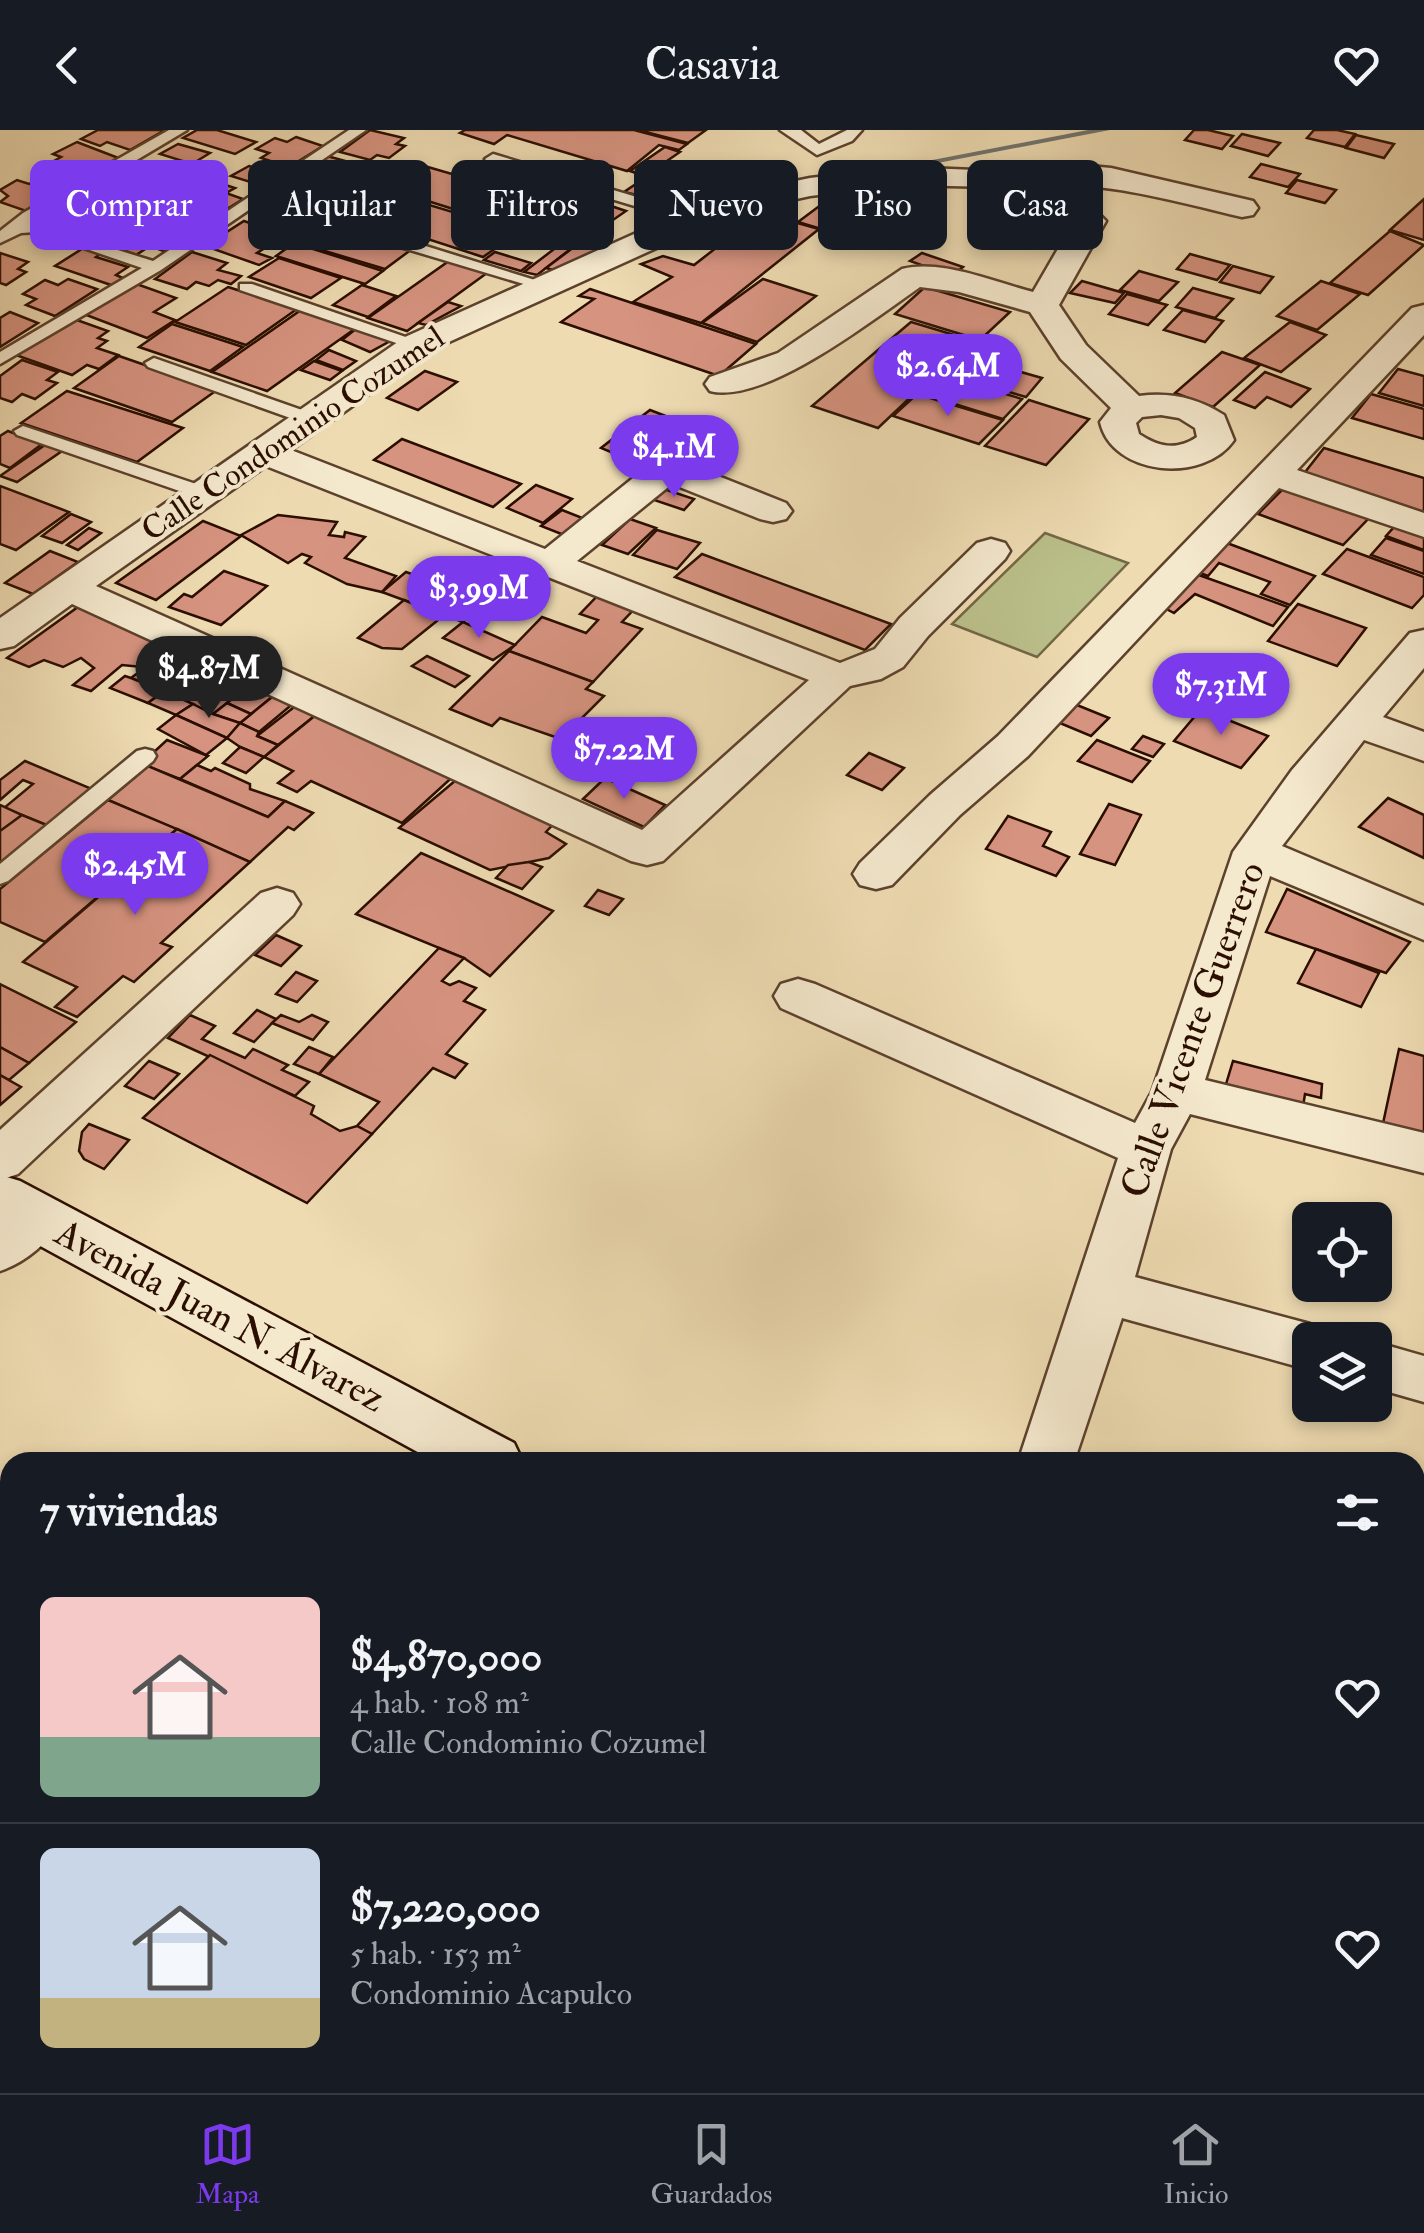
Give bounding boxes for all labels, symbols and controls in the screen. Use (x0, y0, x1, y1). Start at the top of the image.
text: Casavia (645, 37, 779, 93)
icon: back (40, 38, 95, 93)
icon: heart (1329, 38, 1384, 93)
chip: Comprar (30, 160, 228, 250)
chip: Alquilar (248, 160, 431, 250)
chip: Filtros (451, 160, 614, 250)
chip: Nuevo (634, 160, 798, 250)
chip: Piso (818, 160, 947, 250)
chip: Casa (967, 160, 1103, 250)
street label: Calle Condominio Cozumel (134, 318, 452, 550)
pin: $2.64M (867, 334, 1029, 419)
text: $2.64M (896, 346, 1000, 386)
pin: $4.1M (604, 415, 744, 500)
text: $4.1M (632, 427, 716, 467)
pin: $3.99M (398, 556, 560, 641)
text: $3.99M (429, 568, 529, 608)
pin: $4.87M (128, 636, 290, 721)
text: $4.87M (158, 648, 260, 688)
pin: $7.31M (1140, 653, 1302, 738)
text: $7.31M (1175, 665, 1267, 705)
pin: $7.22M (543, 717, 705, 802)
text: $7.22M (573, 729, 675, 769)
pin: $2.45M (54, 833, 216, 918)
text: $2.45M (83, 845, 187, 885)
street label: Calle Vicente Guerrero (1110, 856, 1276, 1204)
map controls (1292, 1202, 1392, 1422)
button: locate (1292, 1202, 1392, 1302)
street label: Avenida Juan N. Álvarez (46, 1208, 393, 1423)
button: layers (1292, 1322, 1392, 1422)
icon: filters (1330, 1485, 1385, 1540)
text: 7 viviendas (40, 1486, 218, 1538)
text: $4,870,000 (350, 1631, 542, 1683)
icon: home (120, 1637, 240, 1757)
icon: heart (1330, 1670, 1385, 1725)
text: 4 hab. · 108 m² (350, 1683, 529, 1723)
text: Calle Condominio Cozumel (350, 1723, 707, 1763)
text: $7,220,000 (350, 1882, 541, 1934)
icon: home (120, 1888, 240, 2008)
icon: heart (1330, 1921, 1385, 1976)
text: 5 hab. · 153 m² (350, 1934, 521, 1974)
text: Condominio Acapulco (350, 1974, 632, 2014)
tab: Mapa (195, 2117, 260, 2212)
tab: Guardados (651, 2117, 772, 2212)
tab: Inicio (1163, 2117, 1229, 2212)

